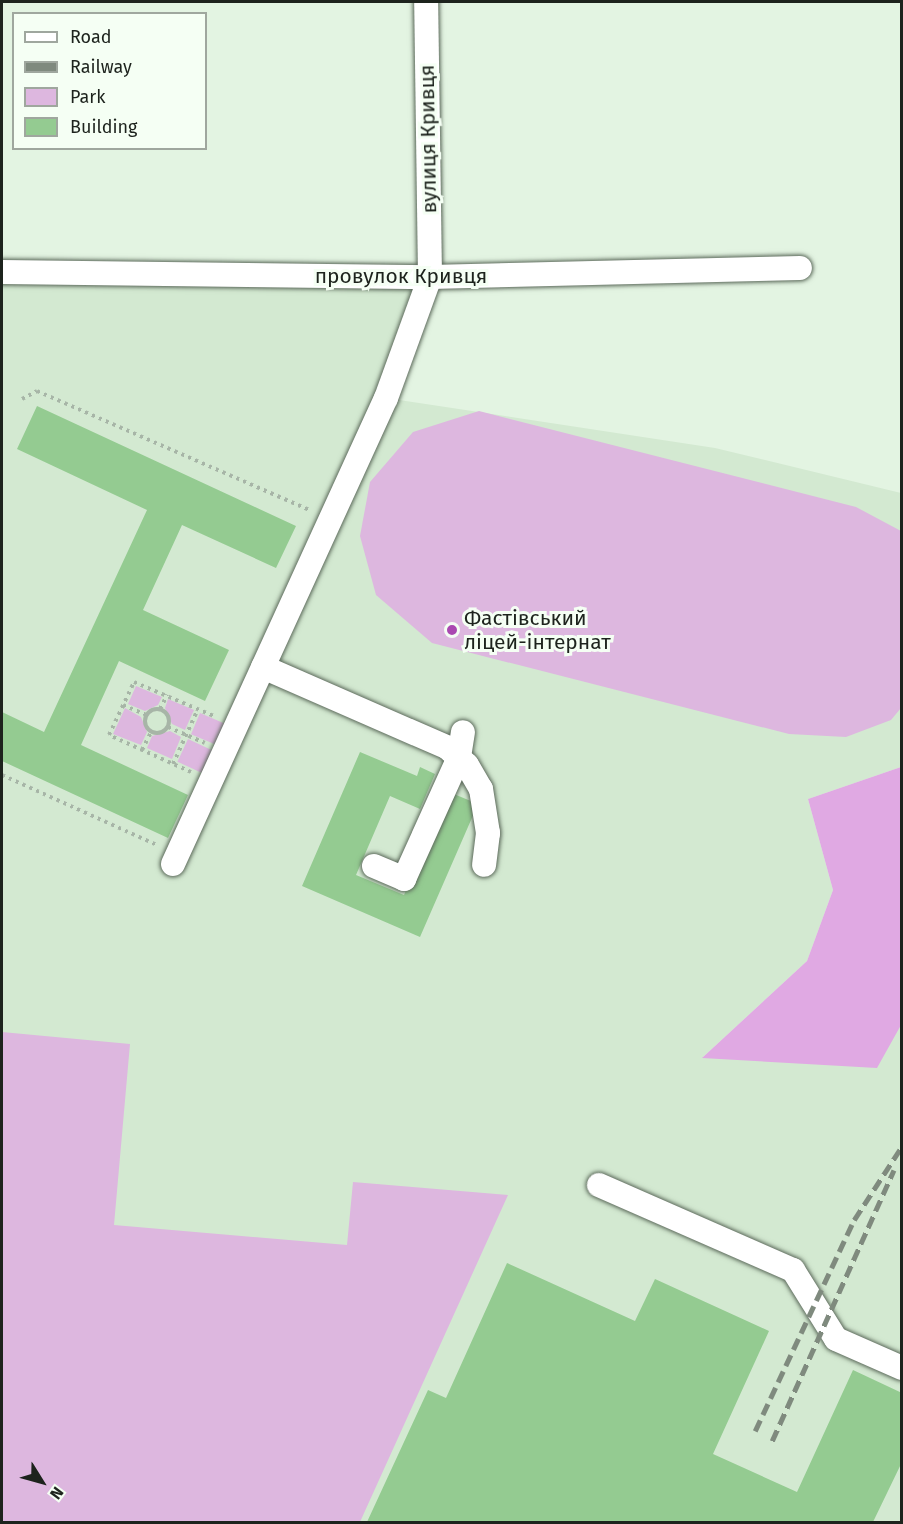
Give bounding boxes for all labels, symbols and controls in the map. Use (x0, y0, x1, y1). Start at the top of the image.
legend (12, 12, 207, 150)
text: Road (70, 26, 112, 48)
text: Railway (70, 56, 132, 78)
street label: вулиця Кривця (414, 64, 442, 214)
text: Park (70, 86, 105, 108)
text: Building (70, 116, 137, 138)
street label: провулок Кривця (315, 263, 487, 289)
place label: Фастівський ліцей-інтернат (464, 605, 611, 655)
marker: Фастівський ліцей-інтернат (445, 623, 459, 637)
north arrow (12, 1452, 72, 1512)
text: N (46, 1483, 68, 1503)

